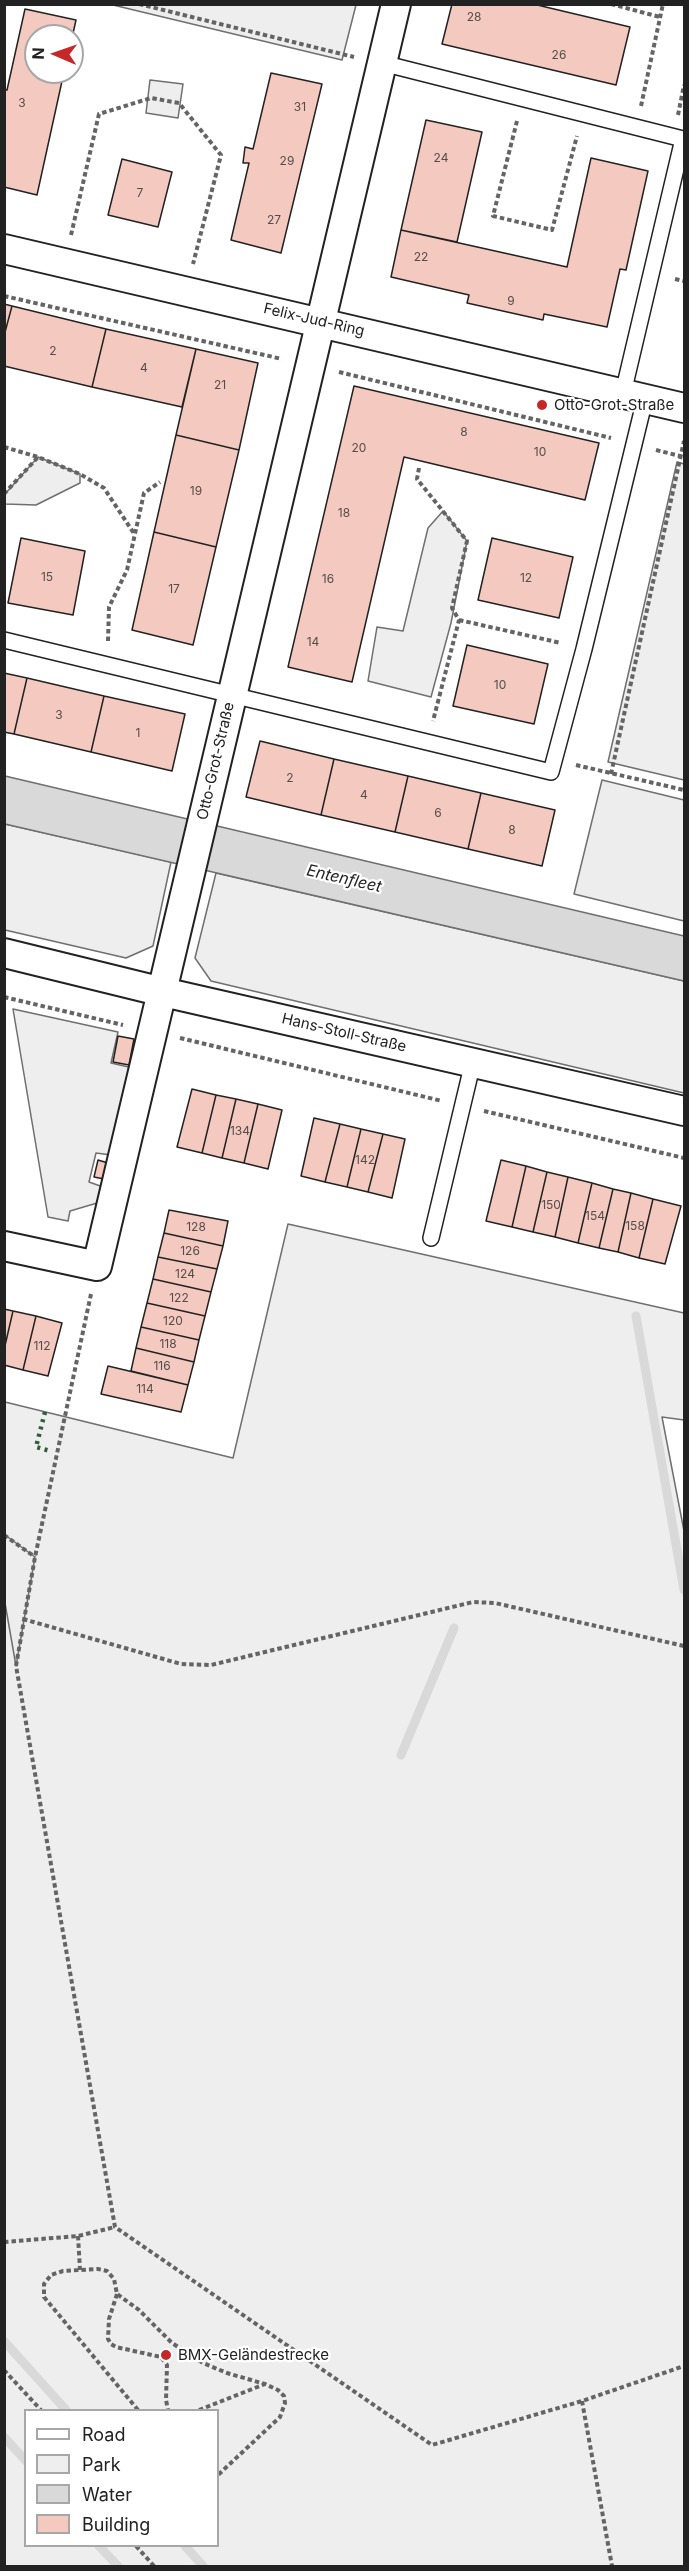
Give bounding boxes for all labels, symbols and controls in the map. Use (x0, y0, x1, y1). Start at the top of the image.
house number: 28 (467, 10, 481, 24)
north arrow (24, 24, 84, 84)
text: N (28, 47, 48, 60)
house number: 26 (552, 48, 566, 62)
house number: 3 (18, 96, 26, 110)
house number: 31 (294, 100, 306, 114)
house number: 24 (434, 151, 448, 165)
house number: 29 (280, 154, 294, 168)
house number: 7 (137, 186, 143, 200)
house number: 27 (267, 213, 281, 227)
house number: 22 (414, 250, 428, 264)
house number: 9 (507, 294, 515, 308)
street label: Felix-Jud-Ring (262, 300, 366, 340)
house number: 2 (49, 344, 57, 358)
house number: 4 (140, 361, 148, 375)
house number: 21 (214, 378, 226, 392)
place label: Otto-Grot-Straße (554, 396, 674, 414)
marker: Otto-Grot-Straße (535, 398, 549, 412)
house number: 8 (460, 425, 468, 439)
house number: 20 (352, 441, 366, 455)
house number: 10 (534, 445, 546, 459)
house number: 19 (190, 484, 202, 498)
house number: 18 (338, 506, 350, 520)
house number: 15 (41, 570, 53, 584)
house number: 12 (520, 571, 532, 585)
house number: 16 (322, 572, 334, 586)
house number: 17 (168, 582, 180, 596)
house number: 14 (307, 635, 319, 649)
house number: 10 (494, 678, 506, 692)
street label: Otto-Grot-Straße (194, 700, 238, 822)
house number: 3 (55, 708, 63, 722)
house number: 1 (136, 726, 140, 740)
house number: 2 (286, 771, 294, 785)
house number: 4 (360, 788, 368, 802)
house number: 6 (434, 806, 442, 820)
house number: 8 (508, 823, 516, 837)
water label: Entenfleet (305, 861, 383, 897)
street label: Hans-Stoll-Straße (280, 1010, 408, 1056)
house number: 134 (230, 1124, 250, 1138)
house number: 142 (355, 1153, 375, 1167)
house number: 150 (541, 1198, 561, 1212)
house number: 154 (585, 1209, 605, 1223)
house number: 158 (625, 1219, 645, 1233)
house number: 128 (186, 1220, 206, 1234)
house number: 126 (180, 1244, 200, 1258)
house number: 124 (175, 1267, 195, 1281)
house number: 122 (169, 1291, 189, 1305)
house number: 120 (163, 1314, 183, 1328)
house number: 118 (159, 1337, 177, 1351)
house number: 112 (33, 1339, 51, 1353)
house number: 116 (153, 1359, 171, 1373)
house number: 114 (136, 1382, 154, 1396)
place label: BMX-Geländestrecke (178, 2346, 329, 2364)
marker: BMX-Geländestrecke (159, 2348, 173, 2362)
legend (24, 2409, 219, 2547)
text: Road (82, 2424, 125, 2445)
text: Park (82, 2454, 121, 2475)
text: Water (82, 2484, 132, 2505)
text: Building (82, 2514, 150, 2535)

